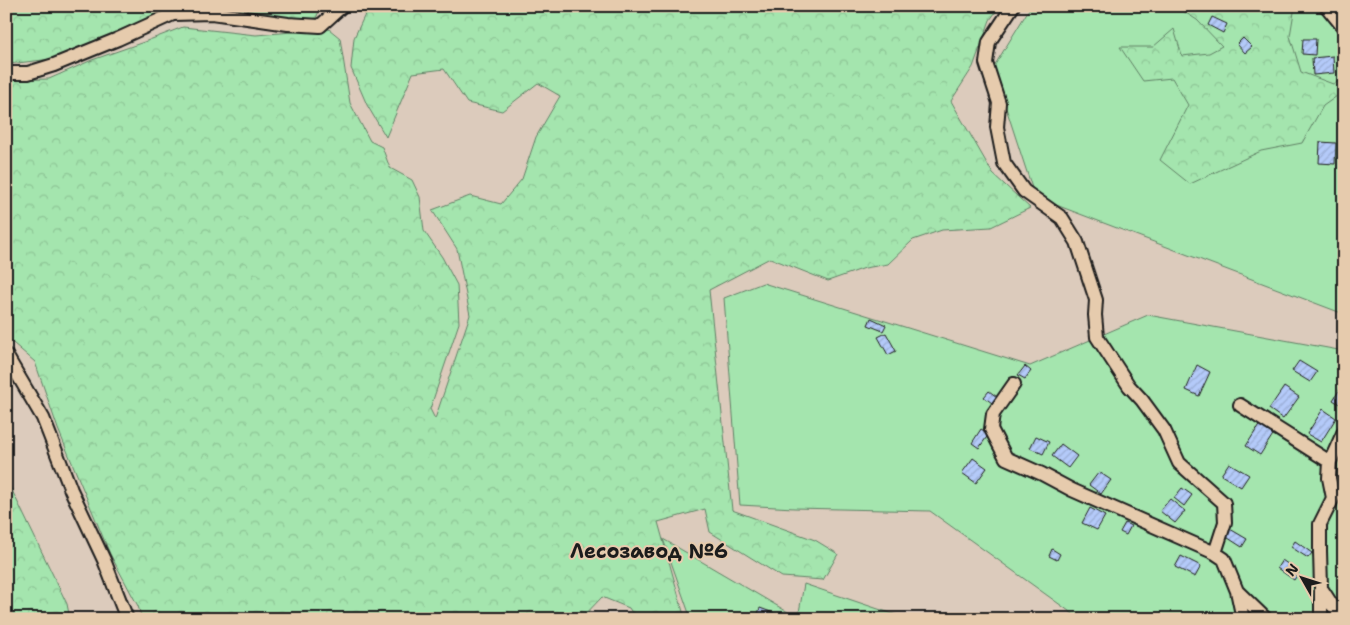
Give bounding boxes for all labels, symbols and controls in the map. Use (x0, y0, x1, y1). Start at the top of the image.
district label: Лесозавод №6 (570, 538, 728, 564)
north arrow (1278, 552, 1328, 602)
text: N (1281, 560, 1302, 580)

